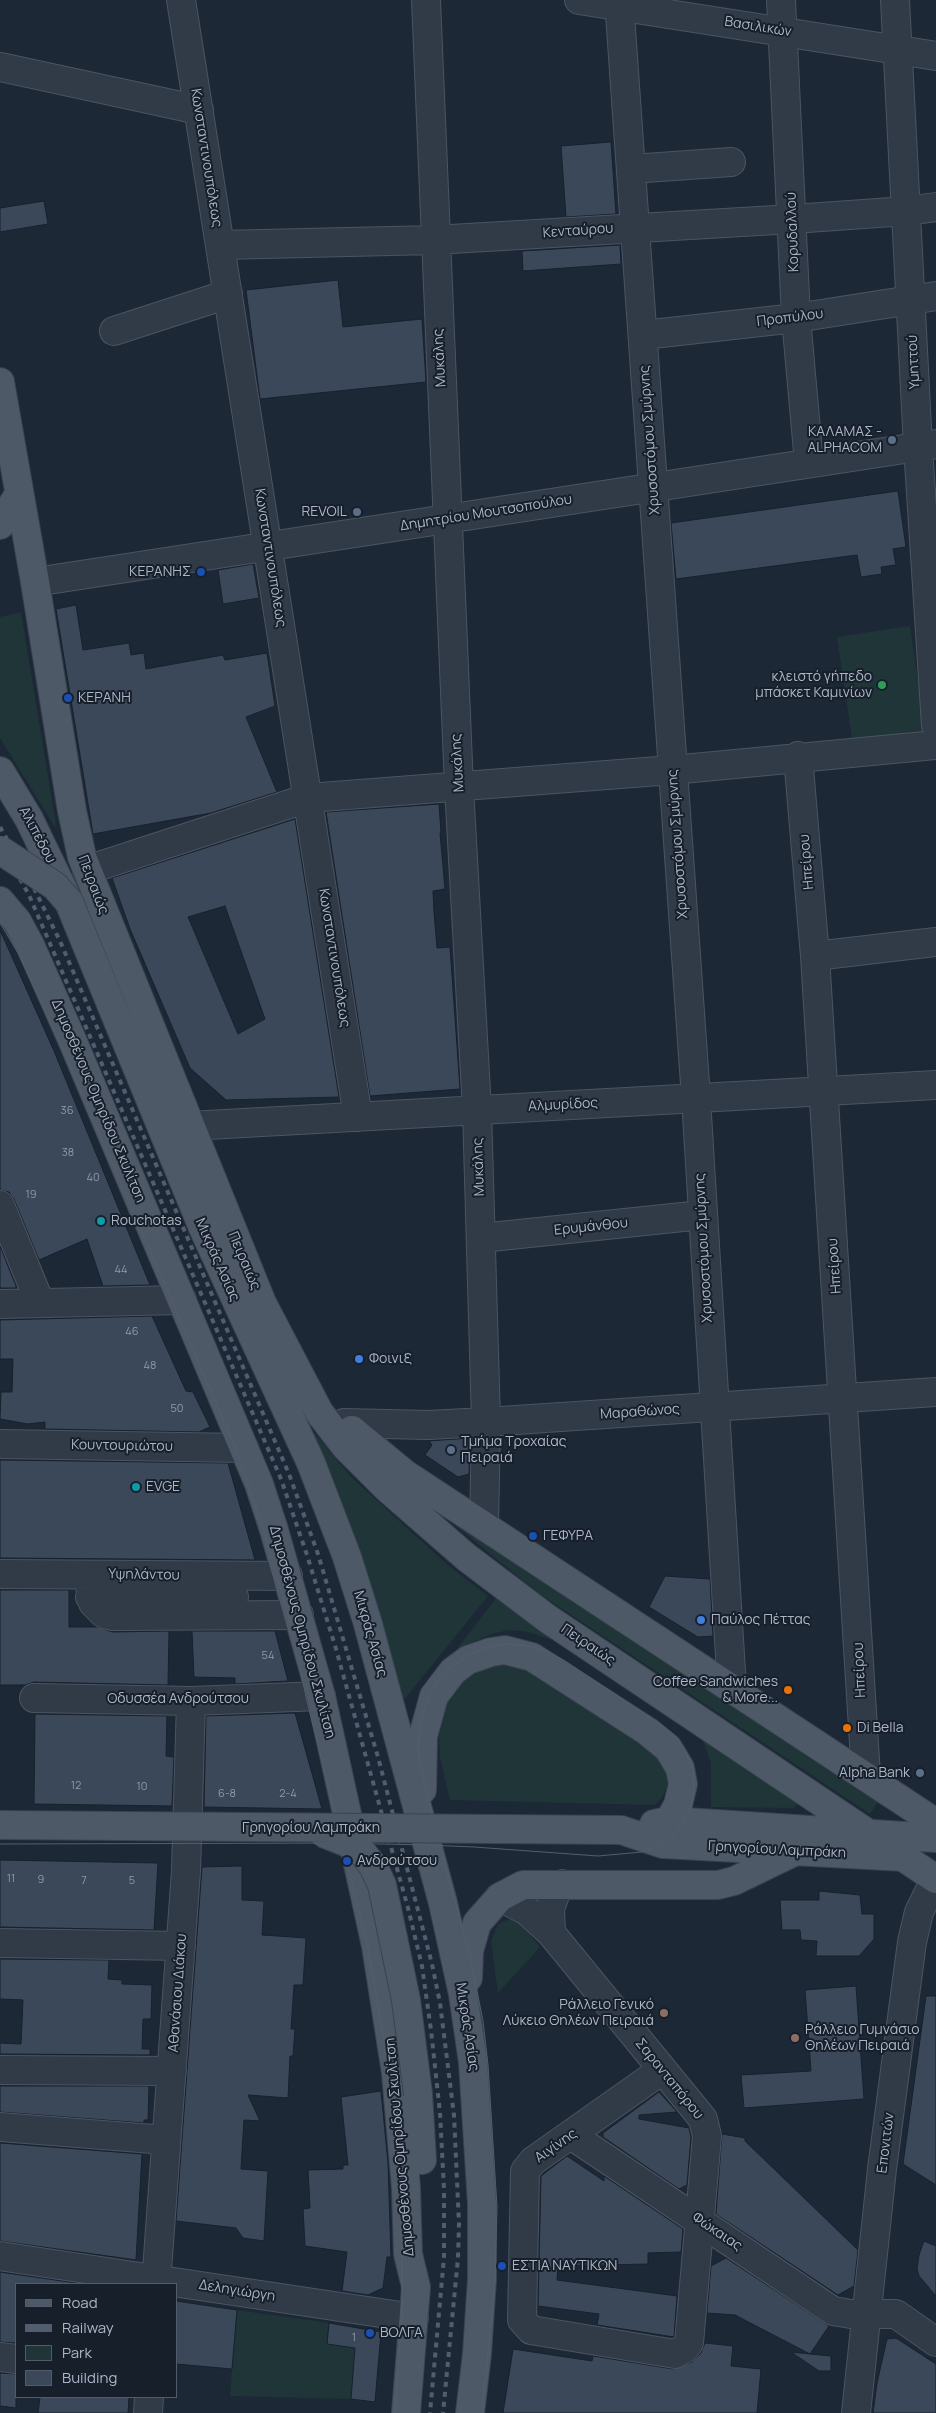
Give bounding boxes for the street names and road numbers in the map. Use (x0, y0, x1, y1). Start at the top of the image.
street label: Βασιλικών (723, 13, 793, 41)
street label: Κωνσταντινουπόλεως (187, 87, 225, 229)
street label: Κορυδαλλού (783, 192, 803, 272)
street label: Κενταύρου (542, 220, 614, 242)
street label: Προπύλου (756, 306, 824, 330)
street label: Μυκάλης (430, 328, 450, 388)
street label: Υμηττού (904, 334, 924, 390)
street label: Χρυσοστόμου Σμύρνης (636, 365, 664, 515)
street label: Κωνσταντινουπόλεως (251, 487, 289, 629)
street label: Δημητρίου Μουτσοπούλου (399, 491, 573, 535)
street label: Μυκάλης (448, 733, 468, 793)
street label: Χρυσοστόμου Σμύρνης (664, 769, 692, 919)
street label: Αλιπέδου (15, 804, 59, 866)
street label: Ηπείρου (796, 834, 818, 890)
street label: Πειραιώς (74, 853, 112, 917)
street label: Κωνσταντινουπόλεως (315, 887, 353, 1029)
street label: Δημοσθένους Ομηρίδου Σκυλίτση (47, 997, 149, 1205)
street label: Αλμυρίδος (528, 1095, 598, 1115)
street label: Μυκάλης (470, 1137, 488, 1197)
street label: Χρυσοστόμου Σμύρνης (692, 1173, 716, 1323)
street label: Ερυμάνθου (553, 1215, 629, 1239)
street label: Μικράς Ασίας (191, 1216, 243, 1304)
street label: Πειραιώς (224, 1229, 264, 1293)
street label: Ηπείρου (825, 1238, 845, 1294)
street label: Μαραθώνος (600, 1401, 680, 1423)
street label: Κουντουριώτου (71, 1437, 173, 1455)
street label: Δημοσθένους Ομηρίδου Σκυλίτση (266, 1524, 338, 1740)
street label: Υψηλάντου (108, 1566, 180, 1584)
street label: Μικράς Ασίας (350, 1589, 390, 1679)
street label: Πειραιώς (558, 1621, 618, 1669)
street label: Ηπείρου (850, 1642, 870, 1698)
street label: Οδυσσέα Ανδρούτσου (107, 1691, 249, 1707)
street label: Γρηγορίου Λαμπράκη (242, 1820, 380, 1836)
street label: Γρηγορίου Λαμπράκη (708, 1838, 846, 1862)
street label: Αθανάσιου Διάκου (165, 1933, 191, 2053)
street label: Μικράς Ασίας (452, 1982, 482, 2072)
street label: Σαρανταπόρου (631, 2035, 707, 2123)
street label: Δημοσθένους Ομηρίδου Σκυλίτση (382, 2037, 418, 2257)
street label: Επονιτών (874, 2112, 898, 2174)
street label: Αιγίνης (532, 2125, 580, 2167)
street label: Φώκαιας (689, 2209, 745, 2255)
street label: Δεληγιώργη (198, 2277, 276, 2305)

